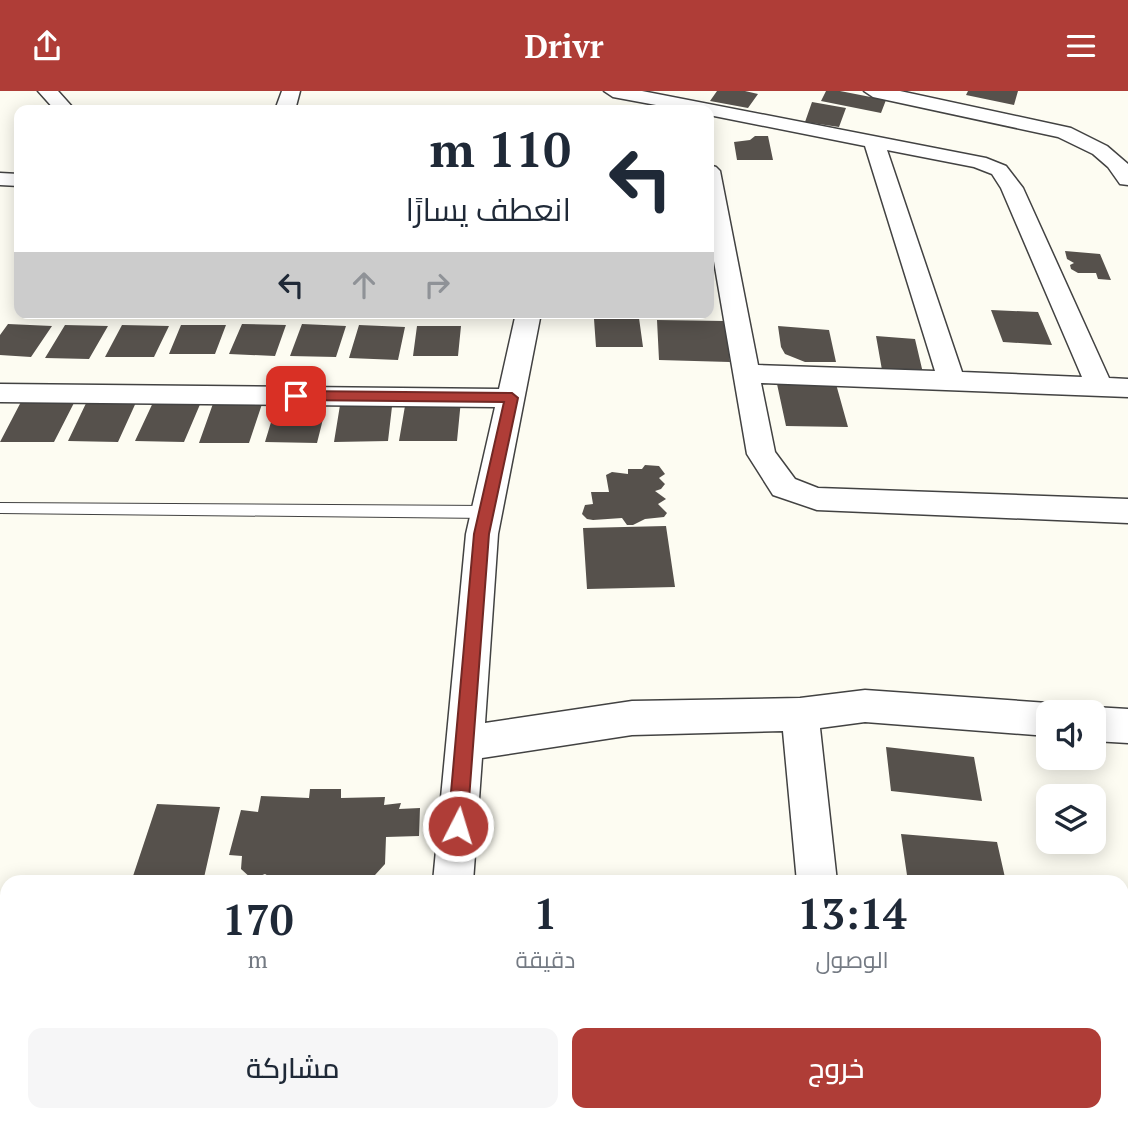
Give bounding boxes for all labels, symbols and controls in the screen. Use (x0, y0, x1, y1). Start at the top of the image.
text: Drivr (525, 25, 604, 67)
icon: share (28, 27, 66, 65)
icon: menu (1062, 27, 1100, 65)
text: 110 m (429, 116, 571, 181)
icon: left (595, 133, 686, 224)
text: انعطف يسارًا (405, 188, 571, 230)
icon: left (272, 266, 310, 304)
icon: ahead (345, 266, 383, 304)
icon: right (418, 266, 456, 304)
pin (266, 366, 326, 426)
icon: arrive (277, 377, 315, 415)
map controls (1036, 700, 1106, 854)
button: sound (1036, 700, 1106, 770)
button: layers (1036, 784, 1106, 854)
position arrow (421, 789, 495, 863)
text: 1 (534, 885, 557, 941)
text: 13:14 (798, 885, 907, 941)
text: 170 (222, 891, 293, 947)
text: m (248, 944, 268, 975)
text: دقيقة (516, 944, 575, 975)
text: الوصول (816, 944, 889, 975)
button: مشاركة (28, 1028, 558, 1108)
button: خروج (572, 1028, 1101, 1108)

